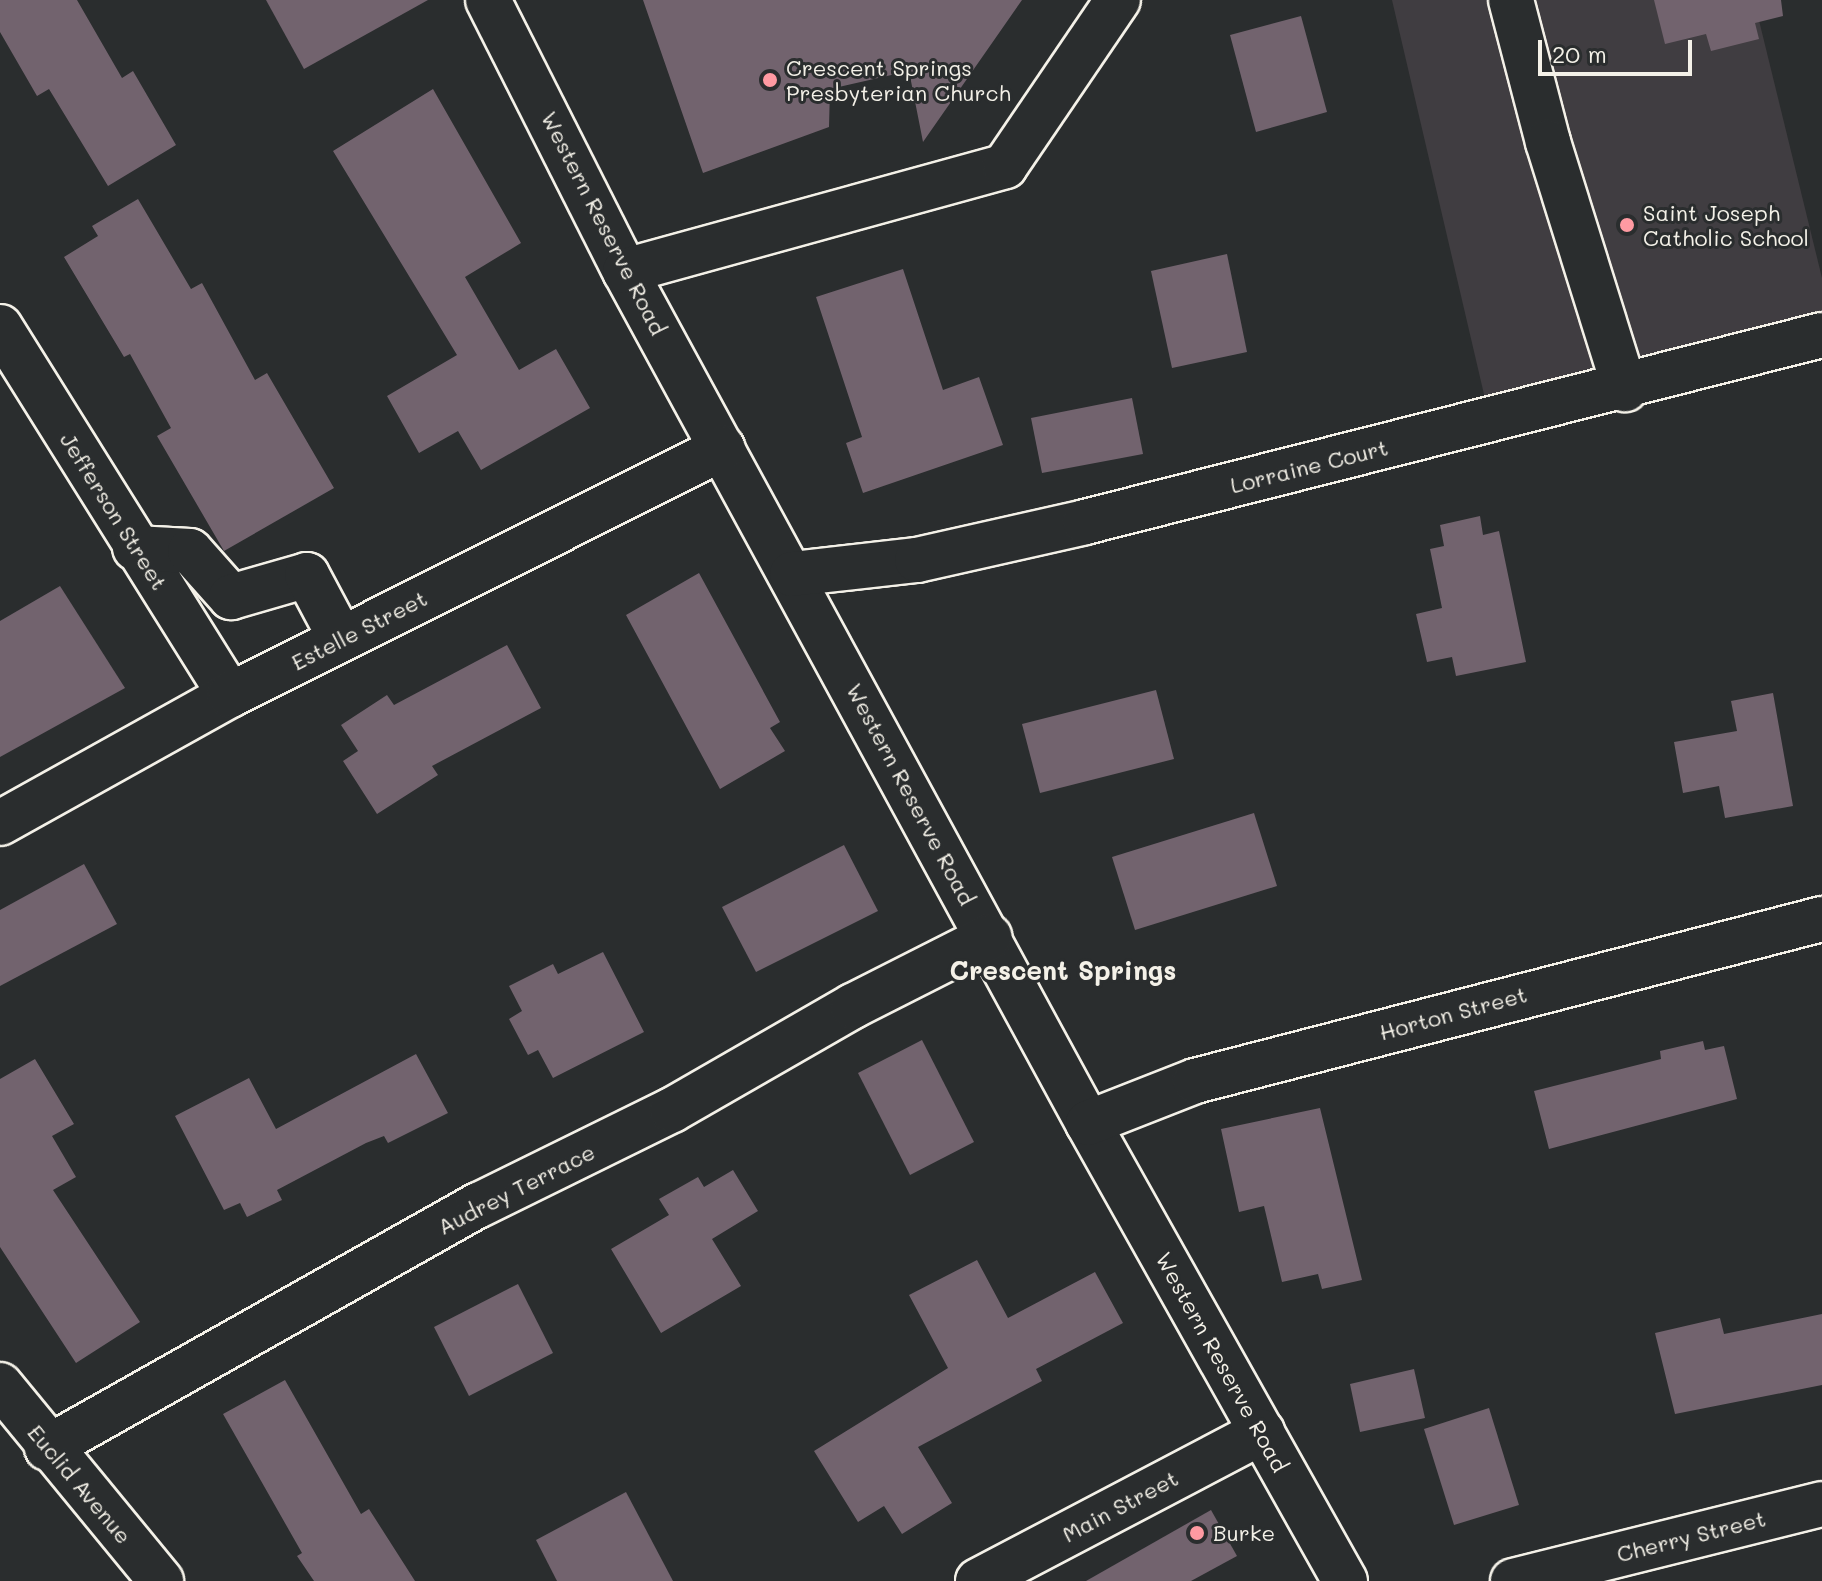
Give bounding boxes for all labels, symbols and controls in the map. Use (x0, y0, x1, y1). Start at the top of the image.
scale bar (1542, 24, 1696, 74)
text: 20 m (1552, 38, 1607, 69)
place label: Crescent Springs Presbyterian Church (786, 54, 1011, 106)
marker: Crescent Springs Presbyterian Church (761, 71, 779, 89)
street label: Western Reserve Road (536, 107, 672, 339)
place label: Saint Joseph Catholic School (1643, 199, 1809, 250)
marker: Saint Joseph Catholic School (1618, 216, 1636, 234)
street label: Jefferson Street (55, 427, 173, 595)
street label: Lorraine Court (1227, 434, 1391, 498)
street label: Estelle Street (287, 585, 431, 675)
street label: Western Reserve Road (841, 679, 981, 909)
district label: Crescent Springs (950, 955, 1176, 987)
street label: Horton Street (1376, 981, 1530, 1045)
street label: Audrey Terrace (433, 1138, 599, 1240)
street label: Western Reserve Road (1150, 1247, 1294, 1477)
street label: Euclid Avenue (23, 1419, 137, 1549)
street label: Main Street (1058, 1464, 1182, 1548)
street label: Cherry Street (1614, 1505, 1768, 1567)
place label: Burke (1213, 1520, 1275, 1546)
marker: Burke (1188, 1524, 1206, 1542)

